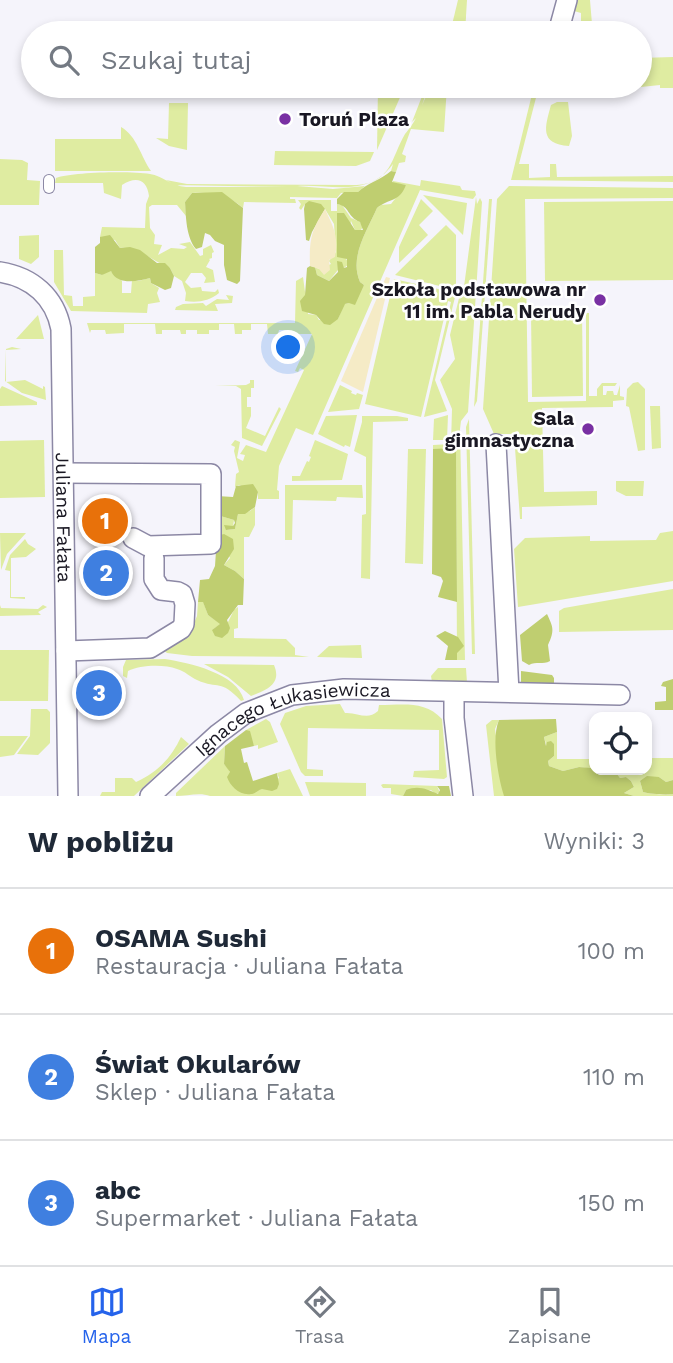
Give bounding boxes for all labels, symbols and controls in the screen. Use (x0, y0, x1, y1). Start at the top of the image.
search box (21, 21, 652, 98)
icon: search (45, 41, 83, 79)
text: Szukaj tutaj (101, 45, 251, 75)
place label: Toruń Plaza (299, 108, 409, 131)
marker: Toruń Plaza (277, 111, 293, 127)
place label: Szkoła podstawowa nr 11 im. Pabla Nerudy (372, 278, 587, 323)
marker: Szkoła podstawowa nr 11 im. Pabla Nerudy (592, 292, 608, 308)
your location (271, 330, 305, 364)
place label: Sala gimnastyczna (445, 407, 574, 452)
marker: Sala gimnastyczna (580, 421, 596, 437)
street label: Juliana Fałata (51, 452, 76, 583)
pin: 1 (82, 495, 128, 547)
pin: 2 (83, 547, 129, 599)
pin: 3 (76, 667, 122, 719)
street label: Ignacego Łukasiewicza (190, 678, 391, 761)
map controls (589, 712, 652, 775)
button: locate (589, 712, 652, 775)
text: W pobliżu (28, 824, 174, 859)
text: Wyniki: 3 (543, 828, 645, 855)
text: OSAMA Sushi (95, 923, 267, 953)
text: 1 (46, 938, 56, 965)
text: 100 m (578, 938, 645, 965)
text: Restauracja · Juliana Fałata (95, 953, 403, 980)
text: Świat Okularów (95, 1049, 301, 1079)
text: 2 (44, 1064, 58, 1091)
text: 110 m (583, 1064, 645, 1091)
text: Sklep · Juliana Fałata (95, 1079, 335, 1106)
text: abc (95, 1175, 141, 1205)
text: 3 (44, 1190, 58, 1217)
text: 150 m (579, 1190, 645, 1217)
text: Supermarket · Juliana Fałata (95, 1205, 418, 1232)
tab: Mapa (82, 1283, 131, 1348)
tab: Trasa (295, 1283, 344, 1348)
tab: Zapisane (508, 1283, 591, 1348)

